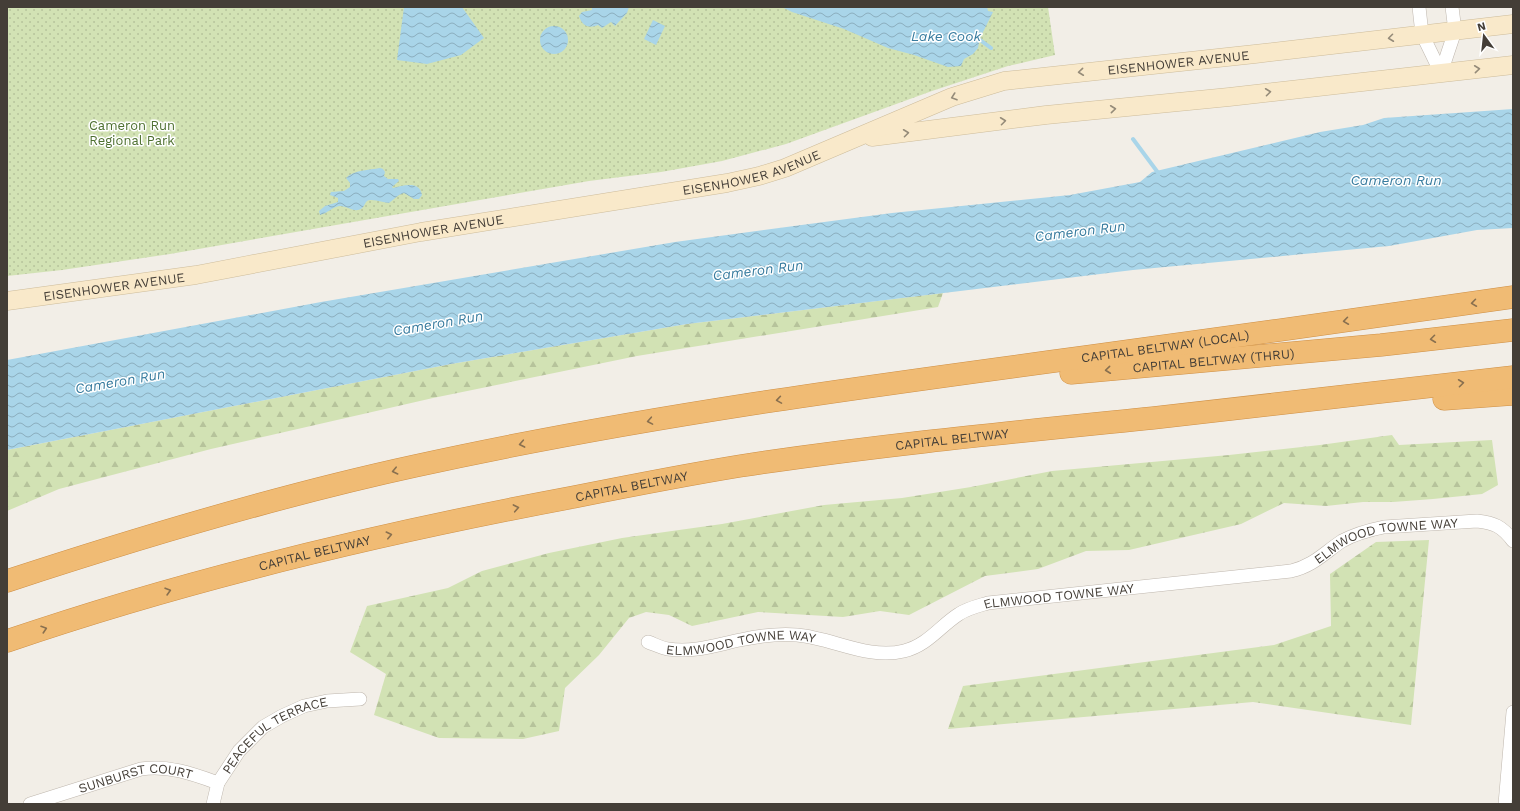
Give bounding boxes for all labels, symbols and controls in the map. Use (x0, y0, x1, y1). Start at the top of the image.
north arrow (1464, 16, 1504, 56)
text: N (1476, 19, 1487, 34)
water label: Lake Cook (911, 28, 981, 44)
one-way arrow (1388, 33, 1394, 42)
street label: EISENHOWER AVENUE (1107, 48, 1250, 78)
one-way arrow (1474, 64, 1480, 73)
one-way arrow (1078, 68, 1084, 77)
one-way arrow (1265, 88, 1271, 97)
one-way arrow (950, 92, 957, 101)
one-way arrow (1110, 104, 1116, 113)
one-way arrow (1000, 117, 1006, 126)
park label: Cameron Run Regional Park (89, 118, 175, 148)
one-way arrow (903, 129, 909, 138)
street label: EISENHOWER AVENUE (681, 147, 823, 198)
water label: Cameron Run (1350, 172, 1442, 188)
street label: EISENHOWER AVENUE (362, 212, 505, 251)
water label: Cameron Run (1034, 218, 1126, 244)
water label: Cameron Run (712, 257, 804, 283)
street label: EISENHOWER AVENUE (42, 270, 186, 304)
one-way arrow (1471, 298, 1477, 307)
water label: Cameron Run (392, 307, 484, 339)
one-way arrow (1343, 316, 1349, 325)
street label: CAPITAL BELTWAY (LOCAL) (1080, 328, 1250, 365)
one-way arrow (1429, 334, 1436, 343)
street label: CAPITAL BELTWAY (THRU) (1132, 346, 1295, 375)
water label: Cameron Run (74, 365, 166, 397)
one-way arrow (1105, 365, 1111, 374)
one-way arrow (1458, 379, 1464, 388)
one-way arrow (775, 395, 782, 404)
one-way arrow (647, 416, 653, 425)
street label: CAPITAL BELTWAY (894, 426, 1010, 453)
one-way arrow (519, 439, 525, 448)
one-way arrow (392, 466, 398, 474)
street label: CAPITAL BELTWAY (574, 468, 690, 505)
one-way arrow (513, 504, 520, 512)
street label: ELMWOOD TOWNE WAY (1311, 515, 1459, 567)
one-way arrow (386, 531, 392, 539)
street label: CAPITAL BELTWAY (257, 532, 372, 574)
street label: ELMWOOD TOWNE WAY (982, 581, 1135, 612)
one-way arrow (165, 588, 172, 596)
one-way arrow (40, 625, 47, 634)
street label: ELMWOOD TOWNE WAY (665, 627, 818, 658)
street label: PEACEFUL TERRACE (219, 694, 329, 777)
street label: SUNBURST COURT (77, 761, 195, 796)

